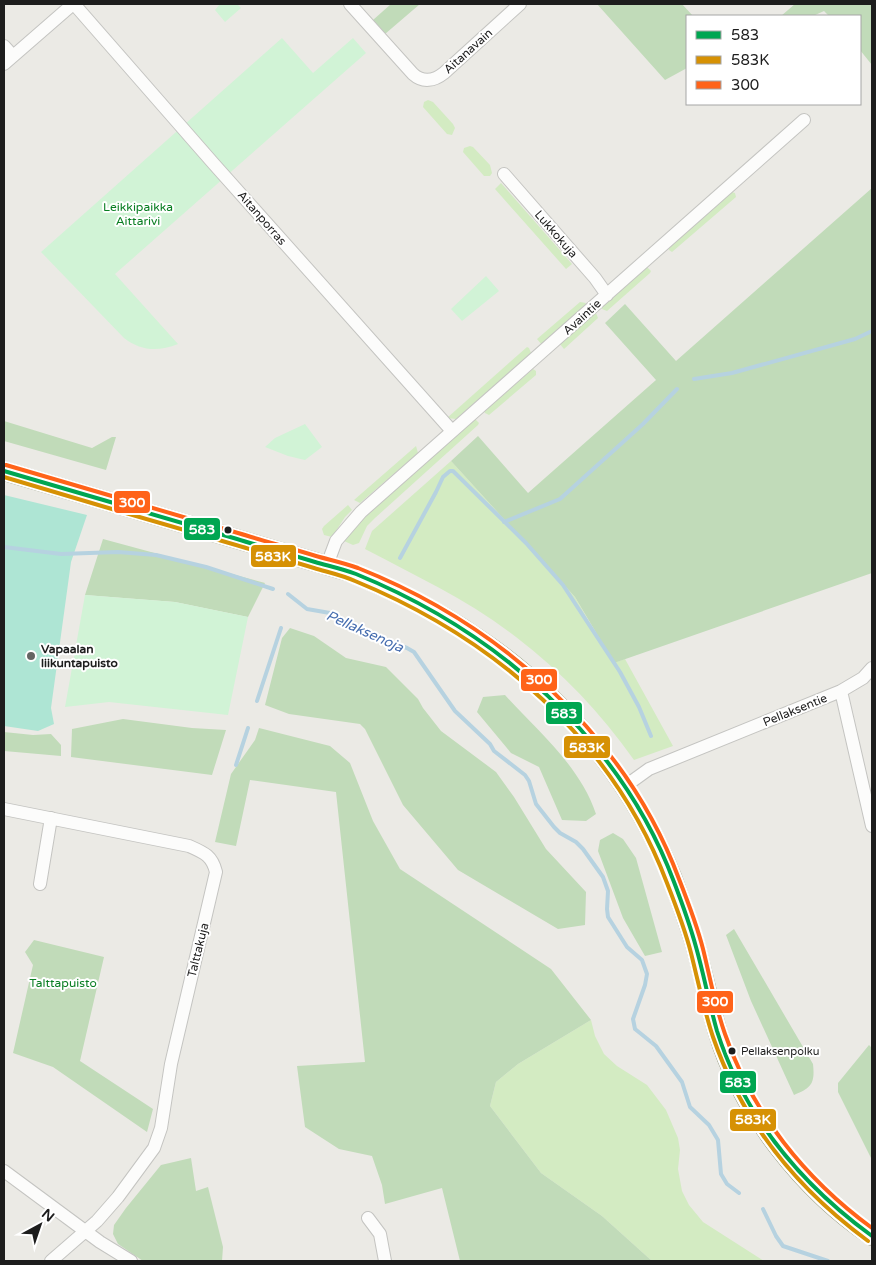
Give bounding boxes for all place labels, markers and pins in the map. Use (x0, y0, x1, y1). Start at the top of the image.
unlabelled marker (223, 525, 233, 535)
place label: Vapaalan liikuntapuisto (41, 642, 118, 671)
marker: Vapaalan liikuntapuisto (25, 650, 37, 662)
place label: Pellaksenpolku (741, 1045, 819, 1058)
marker: Pellaksenpolku (727, 1046, 737, 1056)

